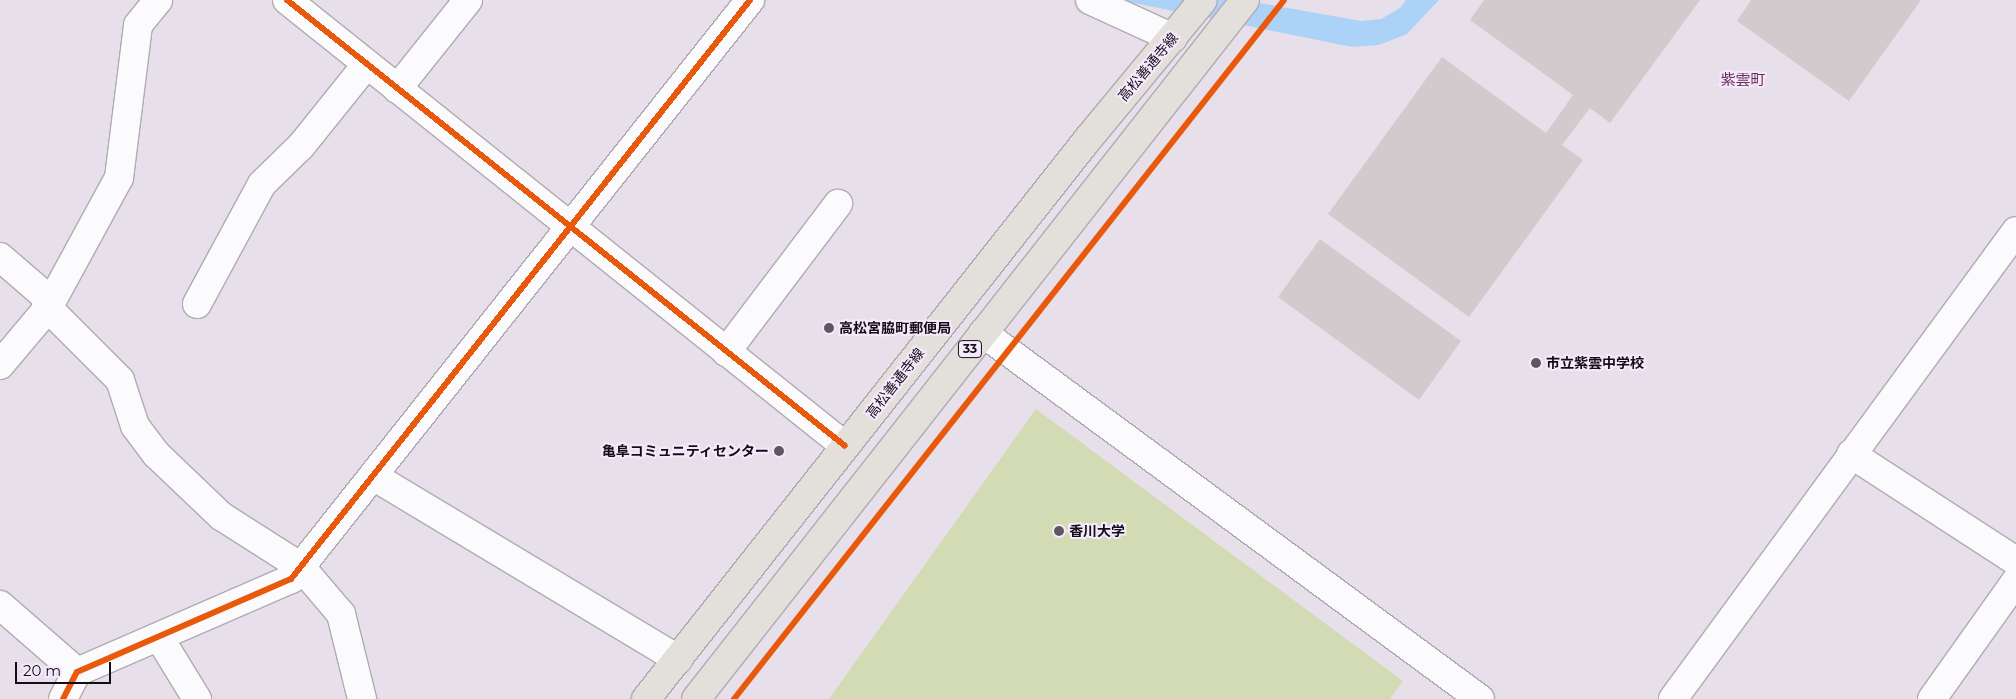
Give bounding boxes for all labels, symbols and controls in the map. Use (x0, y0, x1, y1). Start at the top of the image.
street label: 高松善通寺線 (1115, 29, 1181, 105)
district label: 紫雲町 (1721, 71, 1765, 89)
place label: 高松宮脇町郵便局 (839, 320, 951, 336)
marker: 高松宮脇町郵便局 (823, 322, 835, 334)
road number: 33 (958, 339, 982, 358)
street label: 高松善通寺線 (863, 345, 927, 421)
place label: 市立紫雲中学校 (1546, 355, 1644, 371)
marker: 市立紫雲中学校 (1530, 357, 1542, 369)
place label: 亀阜コミュニティセンター (601, 443, 769, 459)
marker: 亀阜コミュニティセンター (773, 445, 785, 457)
place label: 香川大学 (1069, 523, 1125, 539)
marker: 香川大学 (1053, 525, 1065, 537)
scale bar (18, 652, 114, 684)
text: 20 m (23, 661, 61, 680)

